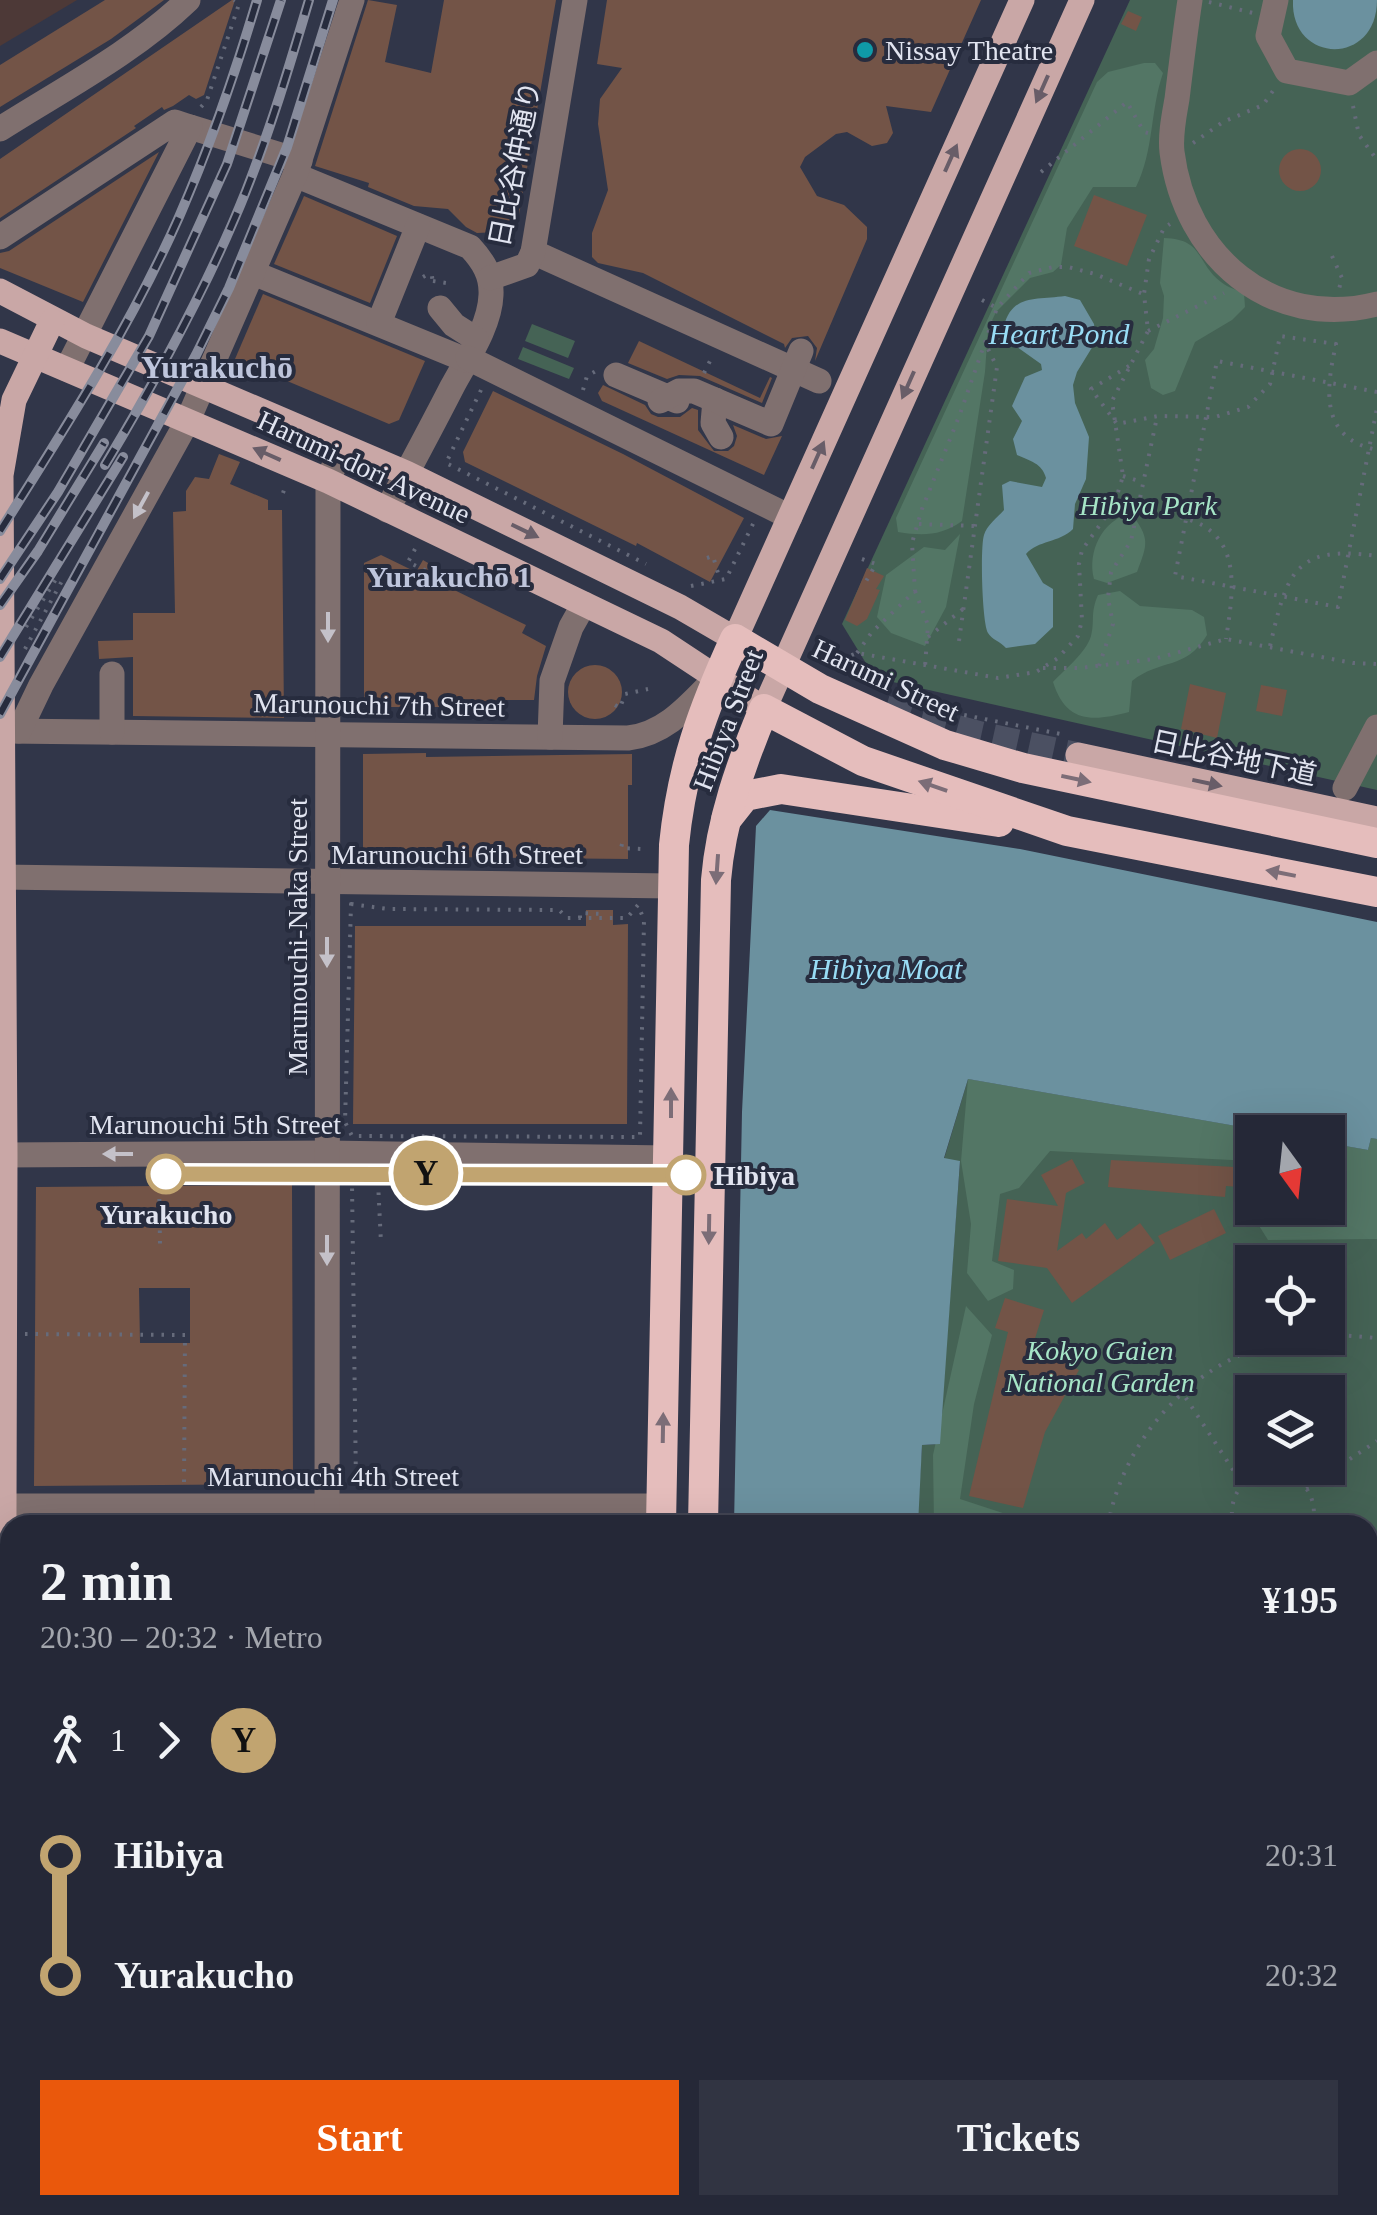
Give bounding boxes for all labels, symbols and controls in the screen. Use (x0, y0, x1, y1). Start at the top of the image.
place label: Nissay Theatre (885, 35, 1053, 66)
marker: Nissay Theatre (854, 39, 876, 61)
one-way arrow (1034, 74, 1050, 104)
street label: 日比谷仲通り (484, 79, 546, 249)
one-way arrow (943, 143, 959, 173)
water label: Heart Pond (988, 317, 1130, 350)
district label: Yurakuchō (141, 349, 293, 385)
one-way arrow (900, 370, 916, 400)
street label: Harumi-dori Avenue (253, 404, 475, 530)
one-way arrow (810, 440, 826, 470)
one-way arrow (252, 446, 282, 462)
park label: Hibiya Park (1078, 490, 1217, 521)
one-way arrow (133, 491, 150, 520)
one-way arrow (511, 523, 540, 540)
district label: Yurakuchō 1 (367, 560, 531, 593)
one-way arrow (319, 611, 335, 643)
street label: Harumi Street (808, 633, 964, 727)
street label: Hibiya Street (687, 645, 769, 795)
street label: Marunouchi 7th Street (253, 687, 505, 723)
street label: 日比谷地下道 (1149, 725, 1319, 791)
one-way arrow (1061, 772, 1092, 788)
one-way arrow (1192, 775, 1223, 791)
one-way arrow (917, 778, 947, 793)
street label: Marunouchi-Naka Street (282, 798, 313, 1076)
street label: Marunouchi 6th Street (331, 839, 583, 870)
one-way arrow (709, 853, 725, 885)
one-way arrow (1265, 865, 1297, 880)
one-way arrow (319, 936, 335, 968)
water label: Hibiya Moat (809, 952, 963, 985)
one-way arrow (663, 1086, 679, 1118)
street label: Marunouchi 5th Street (89, 1109, 341, 1140)
north arrow (1235, 1115, 1345, 1225)
map controls (1235, 1115, 1345, 1485)
line badge: Y (394, 1140, 458, 1206)
one-way arrow (101, 1147, 133, 1163)
text: Y (413, 1154, 439, 1193)
marker: Yurakucho (147, 1155, 185, 1193)
marker: Hibiya (667, 1156, 705, 1194)
place label: Hibiya (714, 1160, 795, 1191)
place label: Yurakucho (100, 1199, 232, 1230)
one-way arrow (700, 1213, 716, 1245)
one-way arrow (319, 1235, 335, 1267)
button: locate (1235, 1245, 1345, 1355)
park label: Kokyo Gaien National Garden (1004, 1335, 1195, 1398)
button: layers (1235, 1375, 1345, 1485)
one-way arrow (656, 1411, 672, 1443)
street label: Marunouchi 4th Street (207, 1461, 459, 1492)
text: 2 min (40, 1551, 173, 1612)
text: ¥195 (1262, 1579, 1338, 1621)
text: 20:30 – 20:32 · Metro (40, 1619, 323, 1655)
icon: walk (40, 1713, 95, 1768)
icon: forward (141, 1713, 196, 1768)
text: Y (231, 1721, 256, 1760)
text: 1 (110, 1722, 126, 1758)
text: Hibiya (114, 1834, 224, 1876)
text: 20:31 (1265, 1837, 1338, 1873)
text: Yurakucho (114, 1954, 294, 1996)
text: 20:32 (1265, 1957, 1338, 1993)
button: Start (40, 2080, 679, 2195)
button: Tickets (699, 2080, 1338, 2195)

